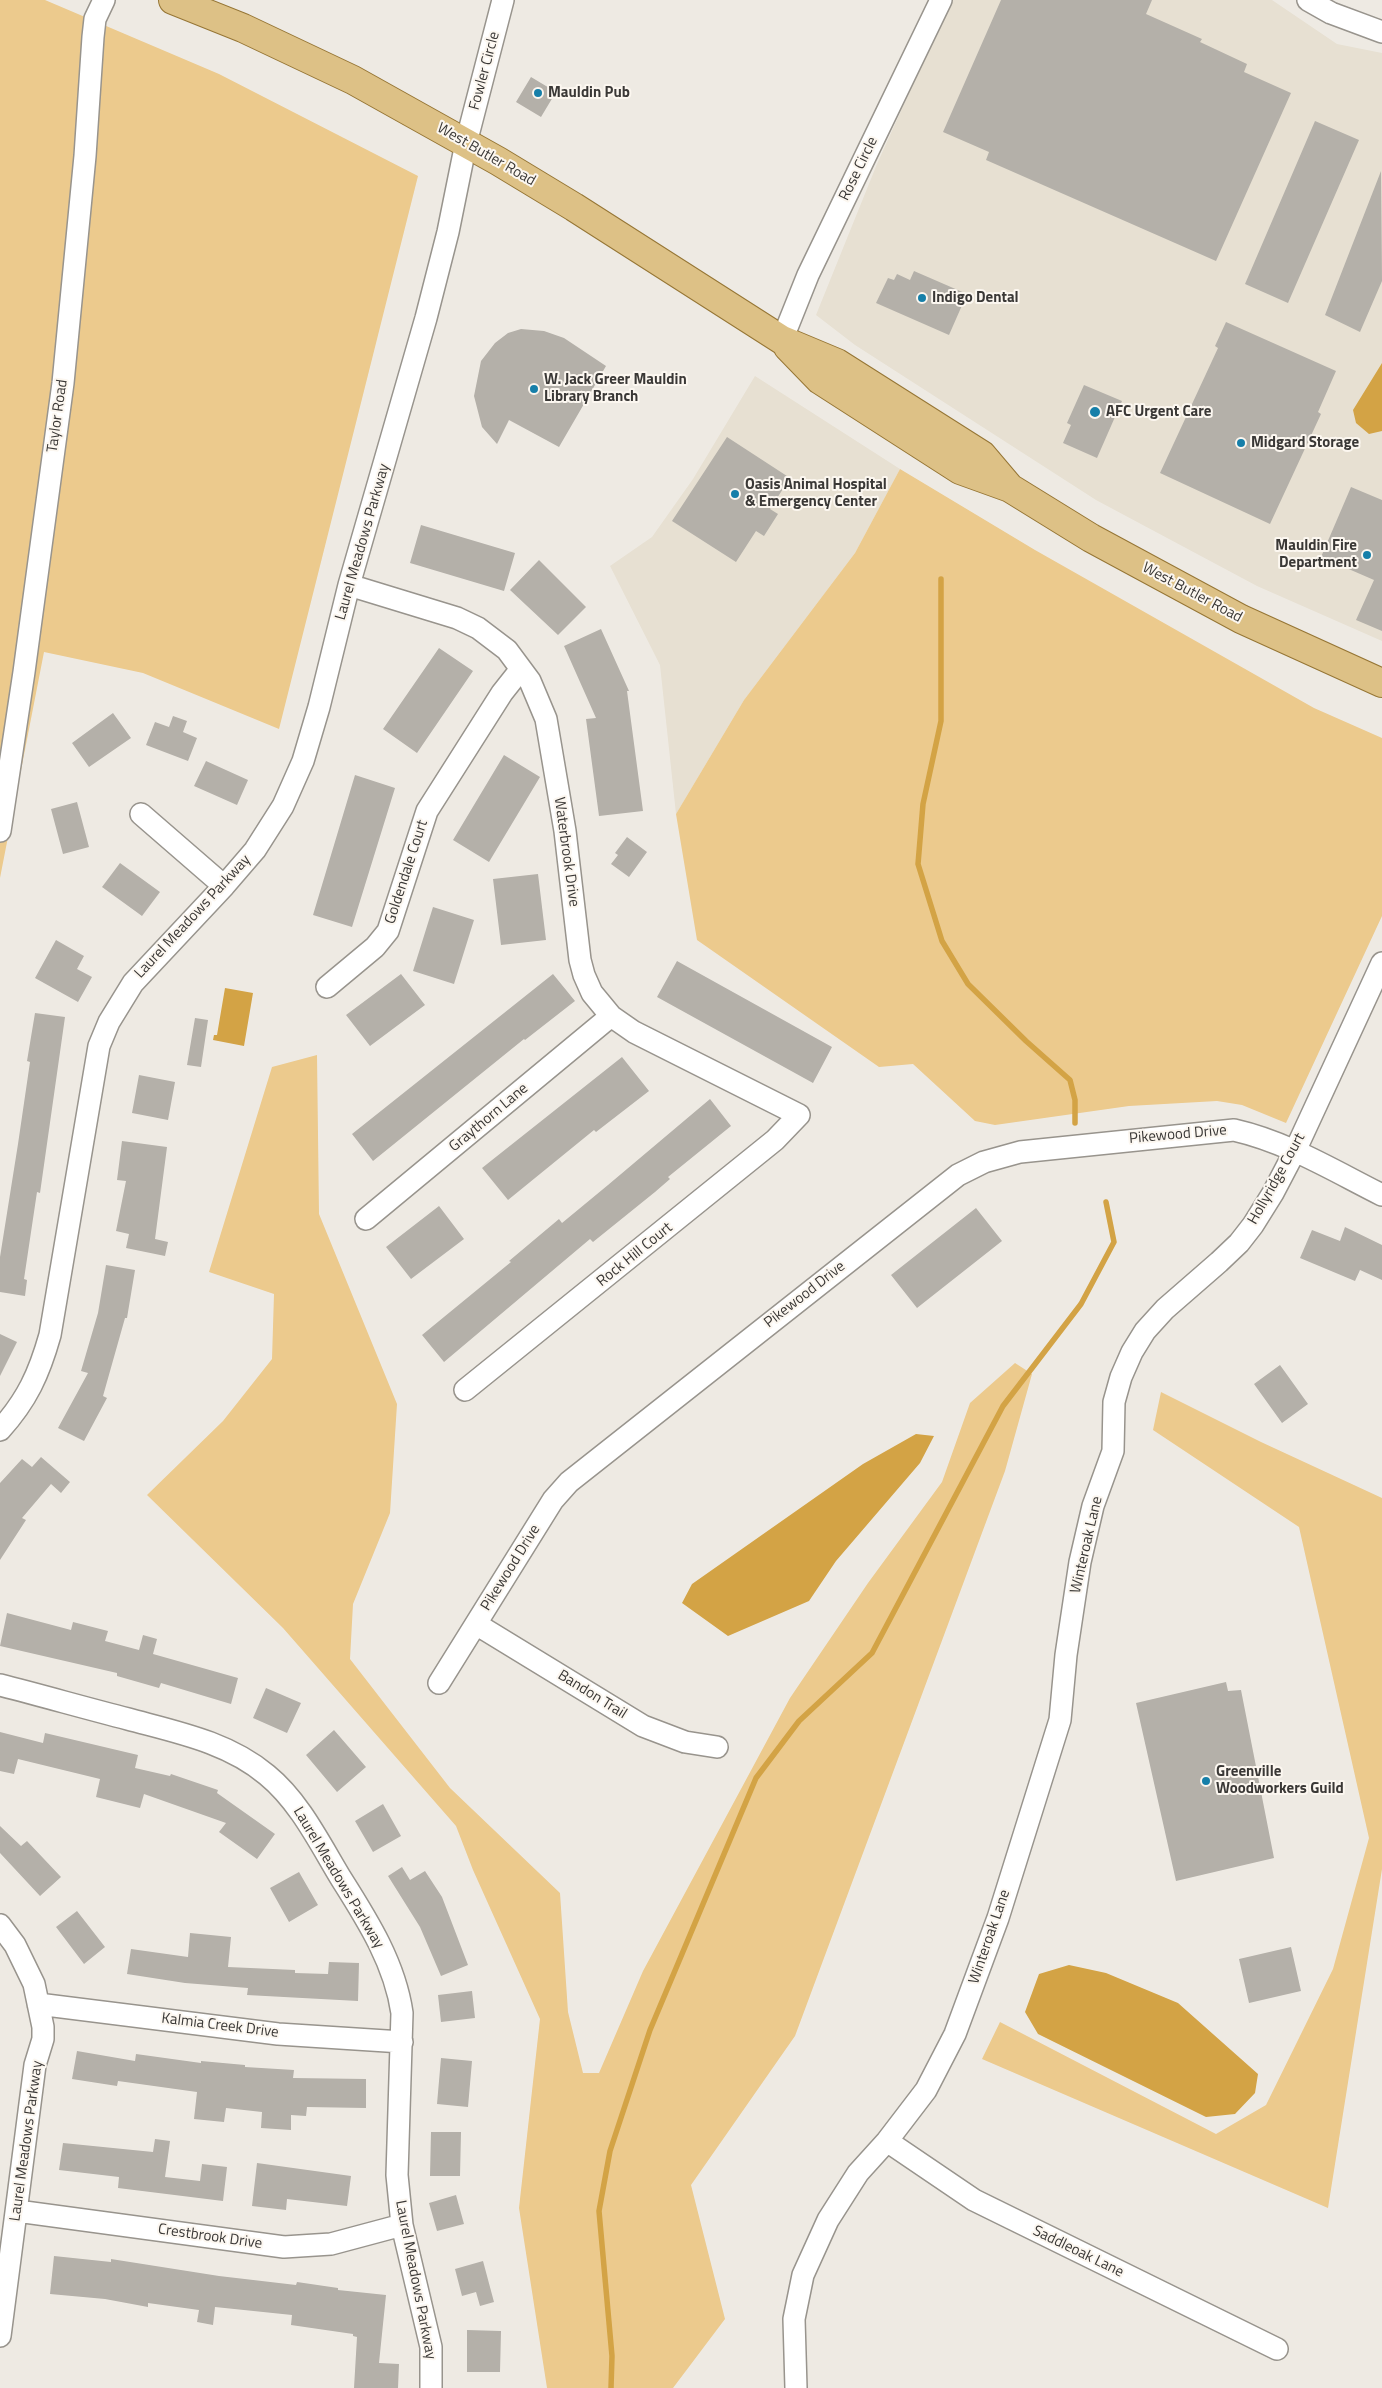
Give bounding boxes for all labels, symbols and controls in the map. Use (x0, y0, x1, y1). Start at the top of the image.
street label: Fowler Circle (466, 30, 504, 112)
place label: Mauldin Pub (548, 84, 630, 102)
marker: Mauldin Pub (532, 87, 544, 99)
street label: West Butler Road (434, 120, 538, 190)
street label: Rose Circle (836, 134, 882, 204)
place label: Indigo Dental (932, 289, 1019, 307)
marker: Indigo Dental (916, 292, 928, 304)
place label: W. Jack Greer Mauldin Library Branch (544, 371, 687, 406)
street label: Taylor Road (44, 378, 72, 454)
marker: W. Jack Greer Mauldin Library Branch (528, 383, 540, 395)
place label: AFC Urgent Care (1106, 403, 1212, 421)
marker: AFC Urgent Care (1088, 405, 1102, 419)
place label: Midgard Storage (1251, 434, 1359, 452)
marker: Midgard Storage (1235, 437, 1247, 449)
street label: Laurel Meadows Parkway (332, 462, 394, 622)
place label: Oasis Animal Hospital & Emergency Center (745, 476, 887, 511)
marker: Oasis Animal Hospital & Emergency Center (729, 488, 741, 500)
place label: Mauldin Fire Department (1275, 537, 1357, 572)
marker: Mauldin Fire Department (1361, 549, 1373, 561)
street label: West Butler Road (1139, 559, 1245, 627)
street label: Waterbrook Drive (549, 796, 583, 908)
street label: Goldendale Court (382, 818, 432, 926)
street label: Laurel Meadows Parkway (131, 852, 255, 982)
street label: Graythorn Lane (446, 1080, 532, 1156)
street label: Pikewood Drive (1128, 1122, 1228, 1148)
street label: Hollyridge Court (1245, 1130, 1309, 1228)
street label: Rock Hill Court (594, 1219, 676, 1291)
street label: Pikewood Drive (761, 1258, 849, 1332)
street label: Winteroak Lane (1067, 1495, 1107, 1595)
street label: Pikewood Drive (477, 1522, 545, 1614)
street label: Bandon Trail (554, 1667, 630, 1723)
place label: Greenville Woodworkers Guild (1216, 1763, 1344, 1798)
marker: Greenville Woodworkers Guild (1200, 1775, 1212, 1787)
street label: Laurel Meadows Parkway (289, 1804, 387, 1952)
street label: Winteroak Lane (965, 1887, 1015, 1987)
street label: Kalmia Creek Drive (160, 2010, 280, 2042)
street label: Laurel Meadows Parkway (7, 2060, 47, 2222)
street label: Laurel Meadows Parkway (391, 2199, 439, 2361)
street label: Crestbrook Drive (157, 2221, 263, 2253)
street label: Saddleoak Lane (1030, 2222, 1126, 2282)

